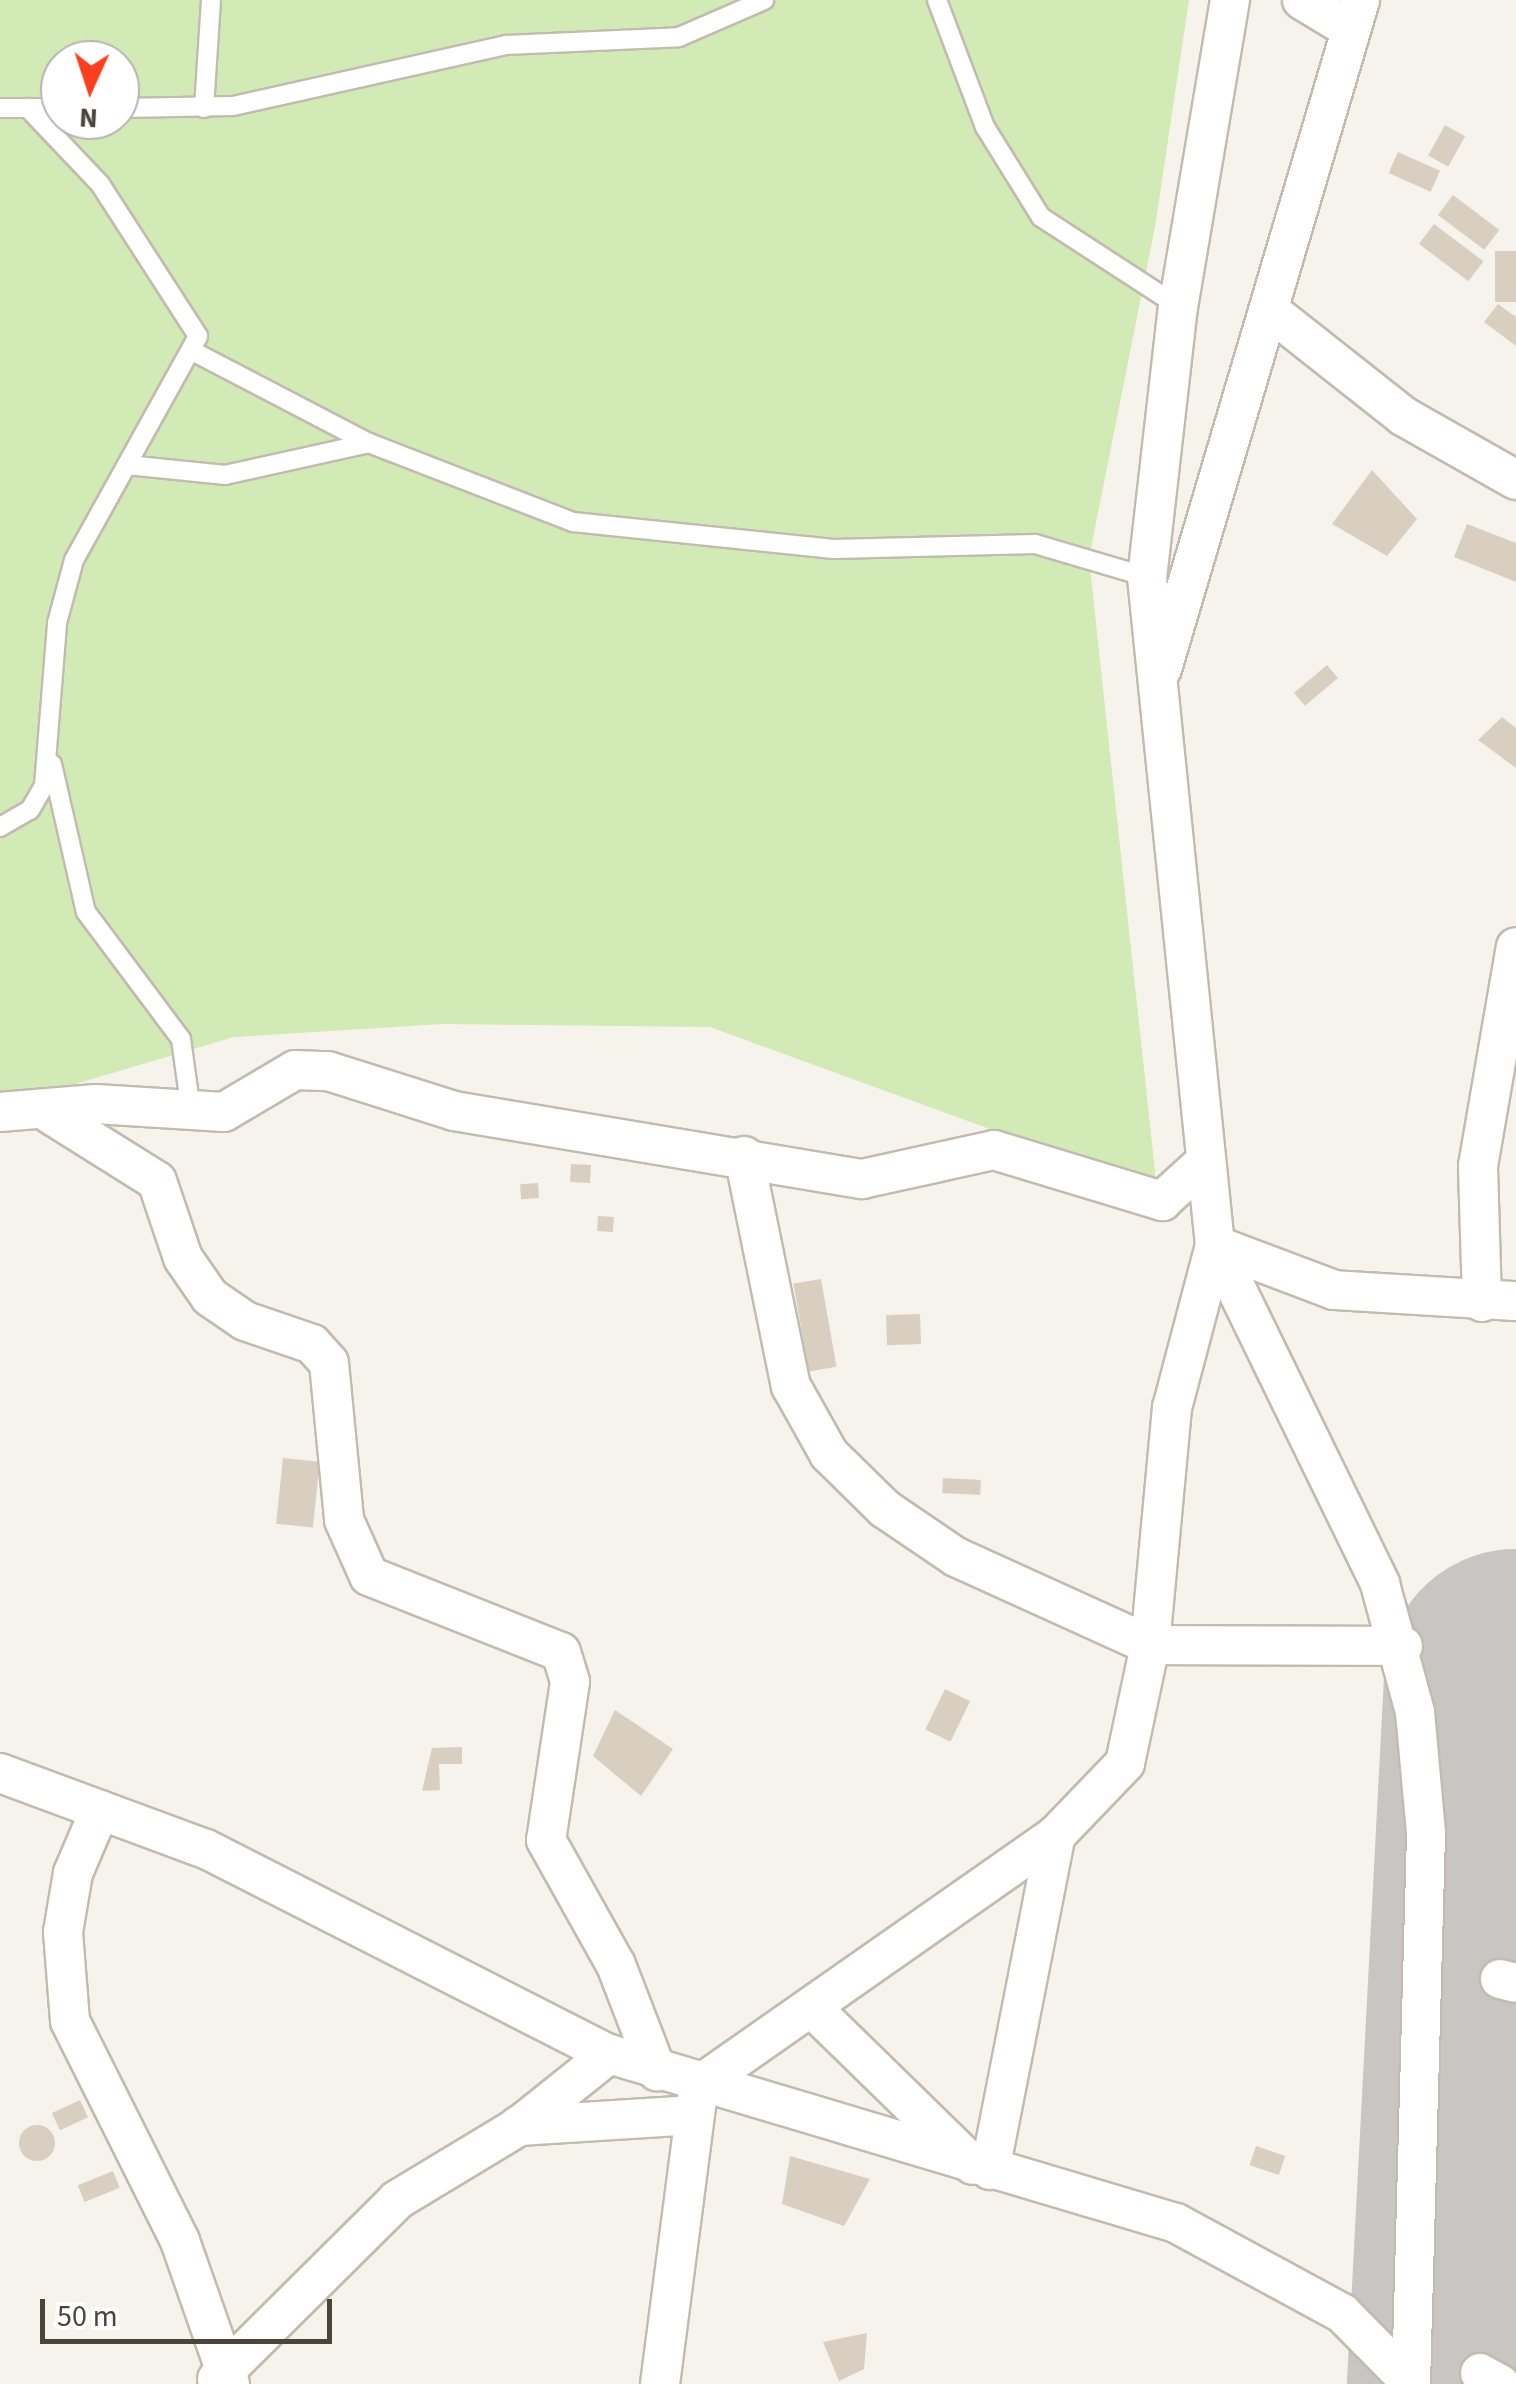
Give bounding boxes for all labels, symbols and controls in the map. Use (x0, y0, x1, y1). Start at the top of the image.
north arrow (40, 40, 140, 140)
text: N (78, 98, 99, 138)
scale bar (45, 2279, 338, 2341)
text: 50 m (57, 2295, 118, 2338)

